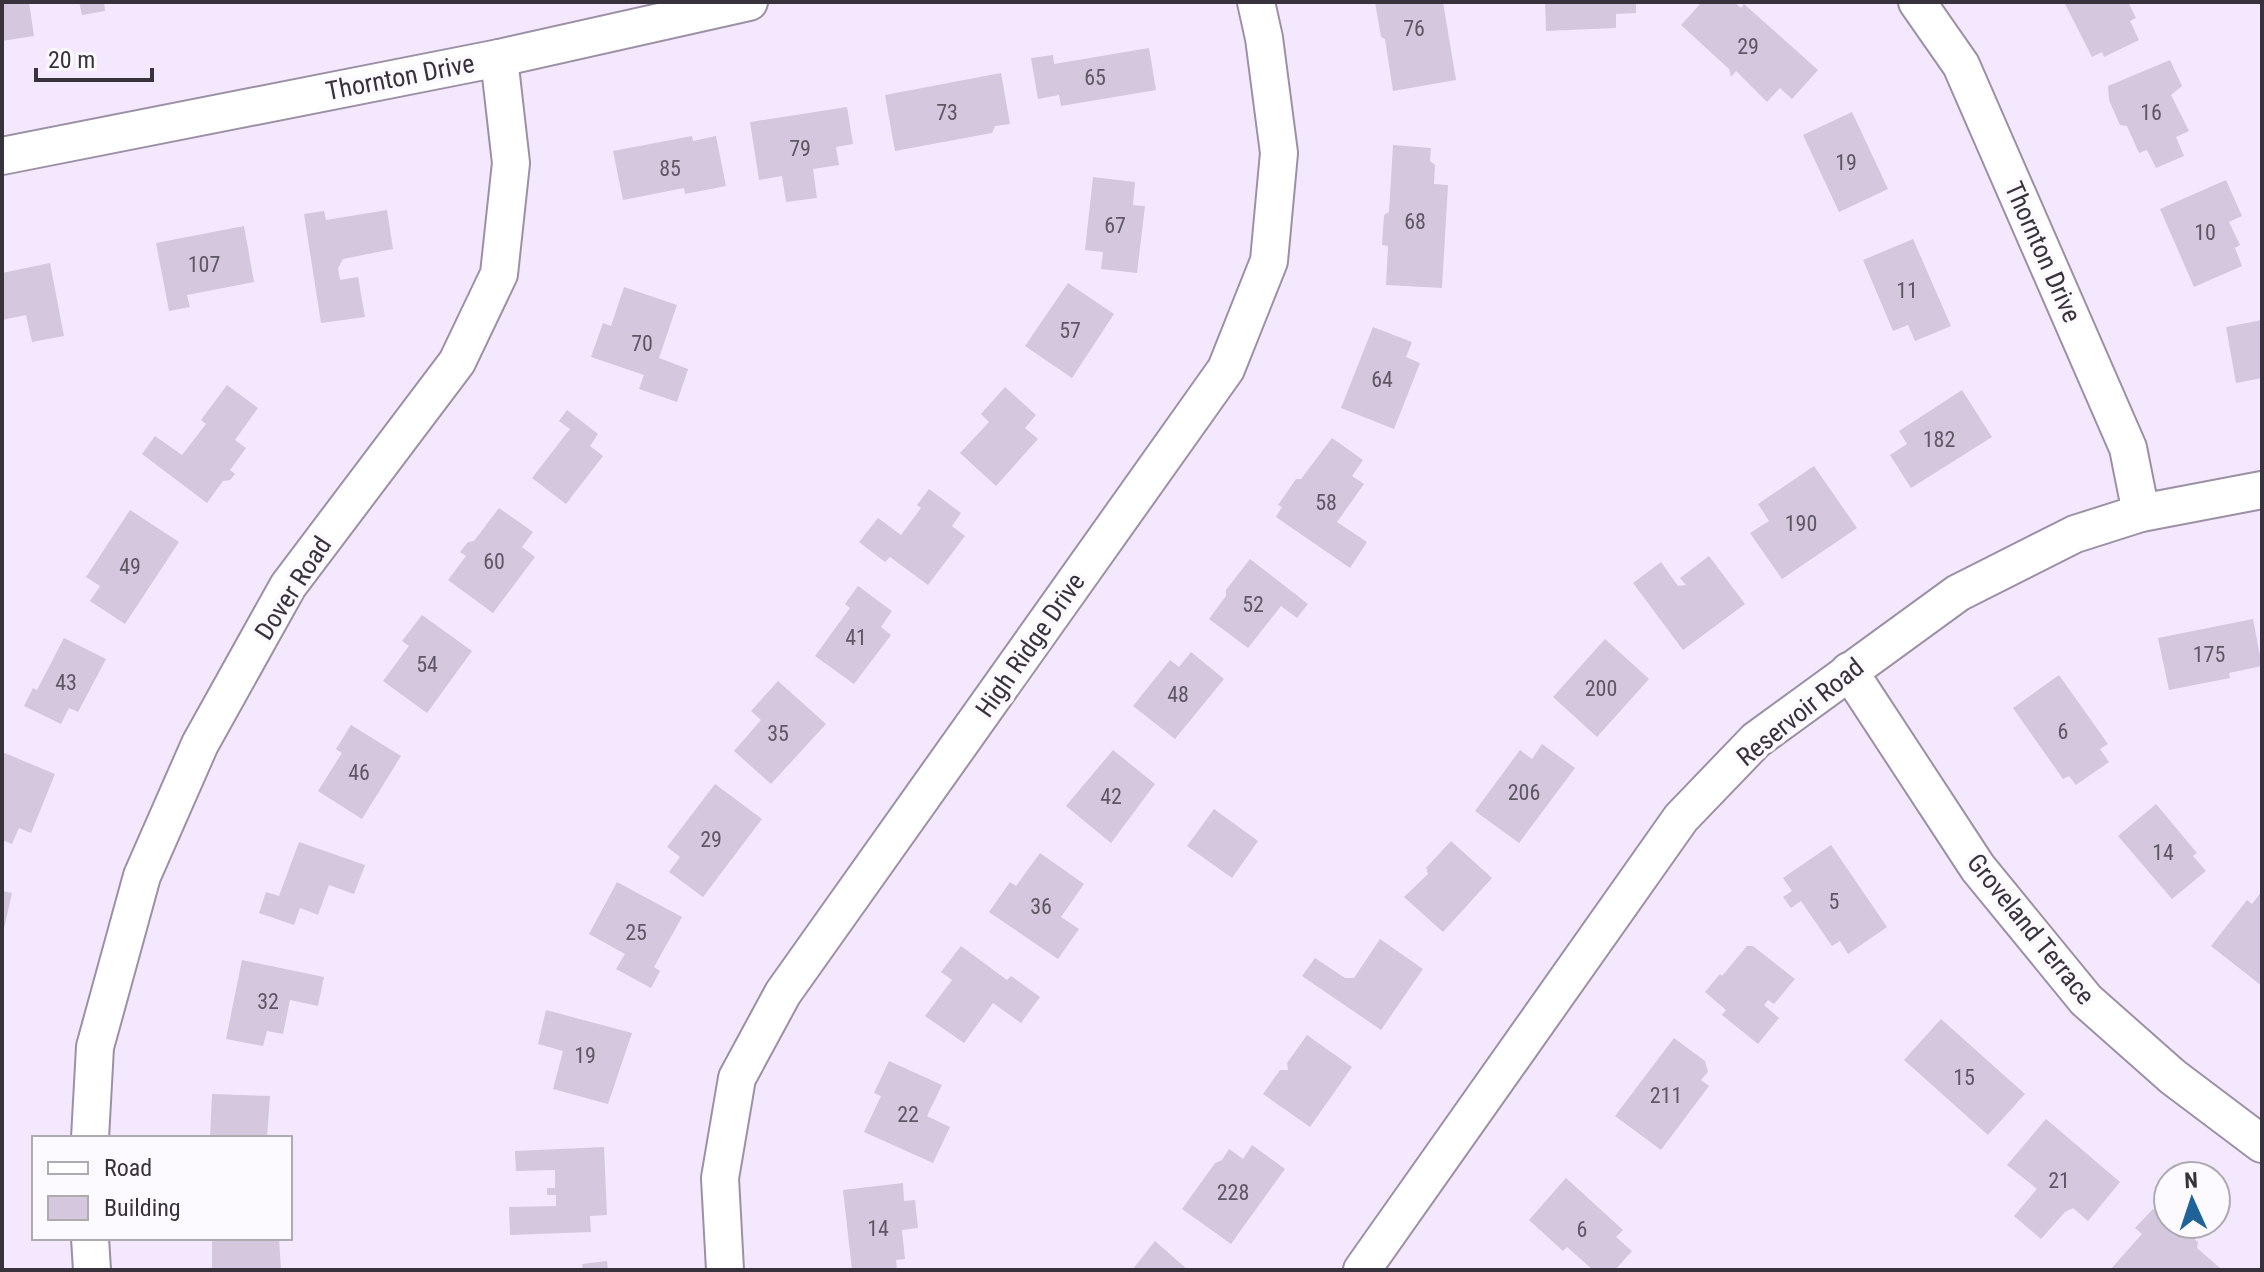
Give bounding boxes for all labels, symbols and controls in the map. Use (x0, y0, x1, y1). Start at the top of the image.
house number: 76 (1403, 16, 1425, 41)
scale bar (36, 32, 152, 82)
house number: 29 (1737, 34, 1759, 59)
text: 20 m (48, 46, 95, 74)
street label: Thornton Drive (323, 48, 477, 106)
house number: 65 (1084, 65, 1106, 90)
house number: 73 (936, 100, 958, 125)
house number: 16 (2140, 100, 2162, 125)
house number: 79 (789, 136, 811, 161)
house number: 19 (1835, 150, 1857, 175)
house number: 85 (659, 156, 681, 181)
street label: Thornton Drive (1999, 177, 2087, 327)
house number: 68 (1404, 209, 1426, 234)
house number: 67 (1104, 213, 1126, 238)
house number: 10 (2194, 220, 2216, 245)
house number: 107 (188, 252, 220, 277)
house number: 11 (1896, 278, 1918, 303)
house number: 57 (1059, 318, 1081, 343)
house number: 70 (631, 331, 653, 356)
house number: 64 (1371, 367, 1393, 392)
house number: 182 (1923, 427, 1955, 452)
house number: 58 (1315, 490, 1337, 515)
house number: 190 (1785, 511, 1817, 536)
street label: Dover Road (249, 531, 337, 645)
house number: 60 (483, 549, 505, 574)
house number: 49 (119, 554, 141, 579)
street label: High Ridge Drive (969, 567, 1091, 723)
house number: 52 (1242, 592, 1264, 617)
house number: 41 (845, 625, 867, 650)
house number: 175 (2193, 642, 2225, 667)
house number: 54 (416, 652, 438, 677)
street label: Reservoir Road (1731, 652, 1869, 772)
house number: 43 (55, 670, 77, 695)
house number: 200 (1585, 676, 1617, 701)
house number: 48 (1167, 682, 1189, 707)
house number: 6 (2058, 719, 2068, 744)
house number: 35 (767, 721, 789, 746)
house number: 46 (348, 760, 370, 785)
house number: 206 (1508, 780, 1540, 805)
house number: 42 (1100, 784, 1122, 809)
house number: 29 (700, 827, 722, 852)
house number: 14 (2152, 840, 2174, 865)
street label: Groveland Terrace (1961, 848, 2101, 1010)
house number: 5 (1829, 889, 1839, 914)
house number: 36 (1030, 894, 1052, 919)
house number: 25 (625, 920, 647, 945)
house number: 32 (257, 989, 279, 1014)
house number: 19 (574, 1043, 596, 1068)
house number: 15 (1953, 1065, 1975, 1090)
house number: 211 (1650, 1083, 1682, 1108)
house number: 22 (897, 1102, 919, 1127)
legend (32, 1136, 292, 1240)
text: Road (104, 1154, 152, 1182)
north arrow (2152, 1160, 2232, 1240)
house number: 21 (2048, 1168, 2070, 1193)
text: N (2184, 1168, 2198, 1193)
house number: 228 (1217, 1180, 1249, 1205)
text: Building (104, 1194, 181, 1222)
house number: 14 (867, 1216, 889, 1241)
house number: 6 (1577, 1217, 1587, 1242)

